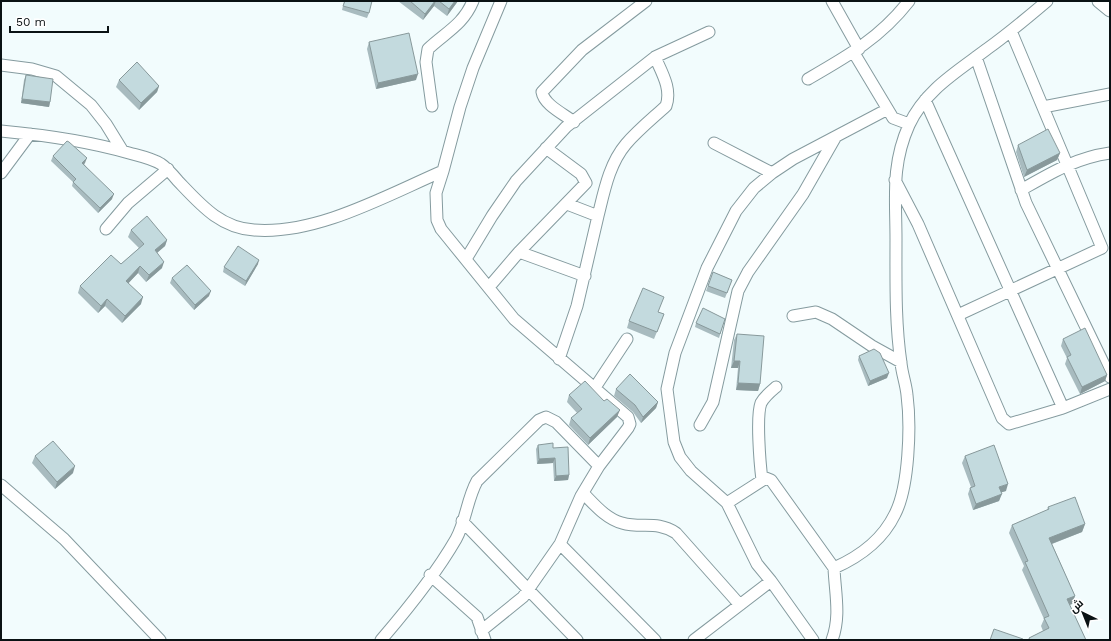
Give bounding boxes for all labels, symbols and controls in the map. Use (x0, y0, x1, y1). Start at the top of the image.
scale bar (10, 8, 108, 34)
text: 50 m (16, 15, 46, 29)
north arrow (1063, 593, 1103, 633)
text: ش (1067, 596, 1086, 616)

